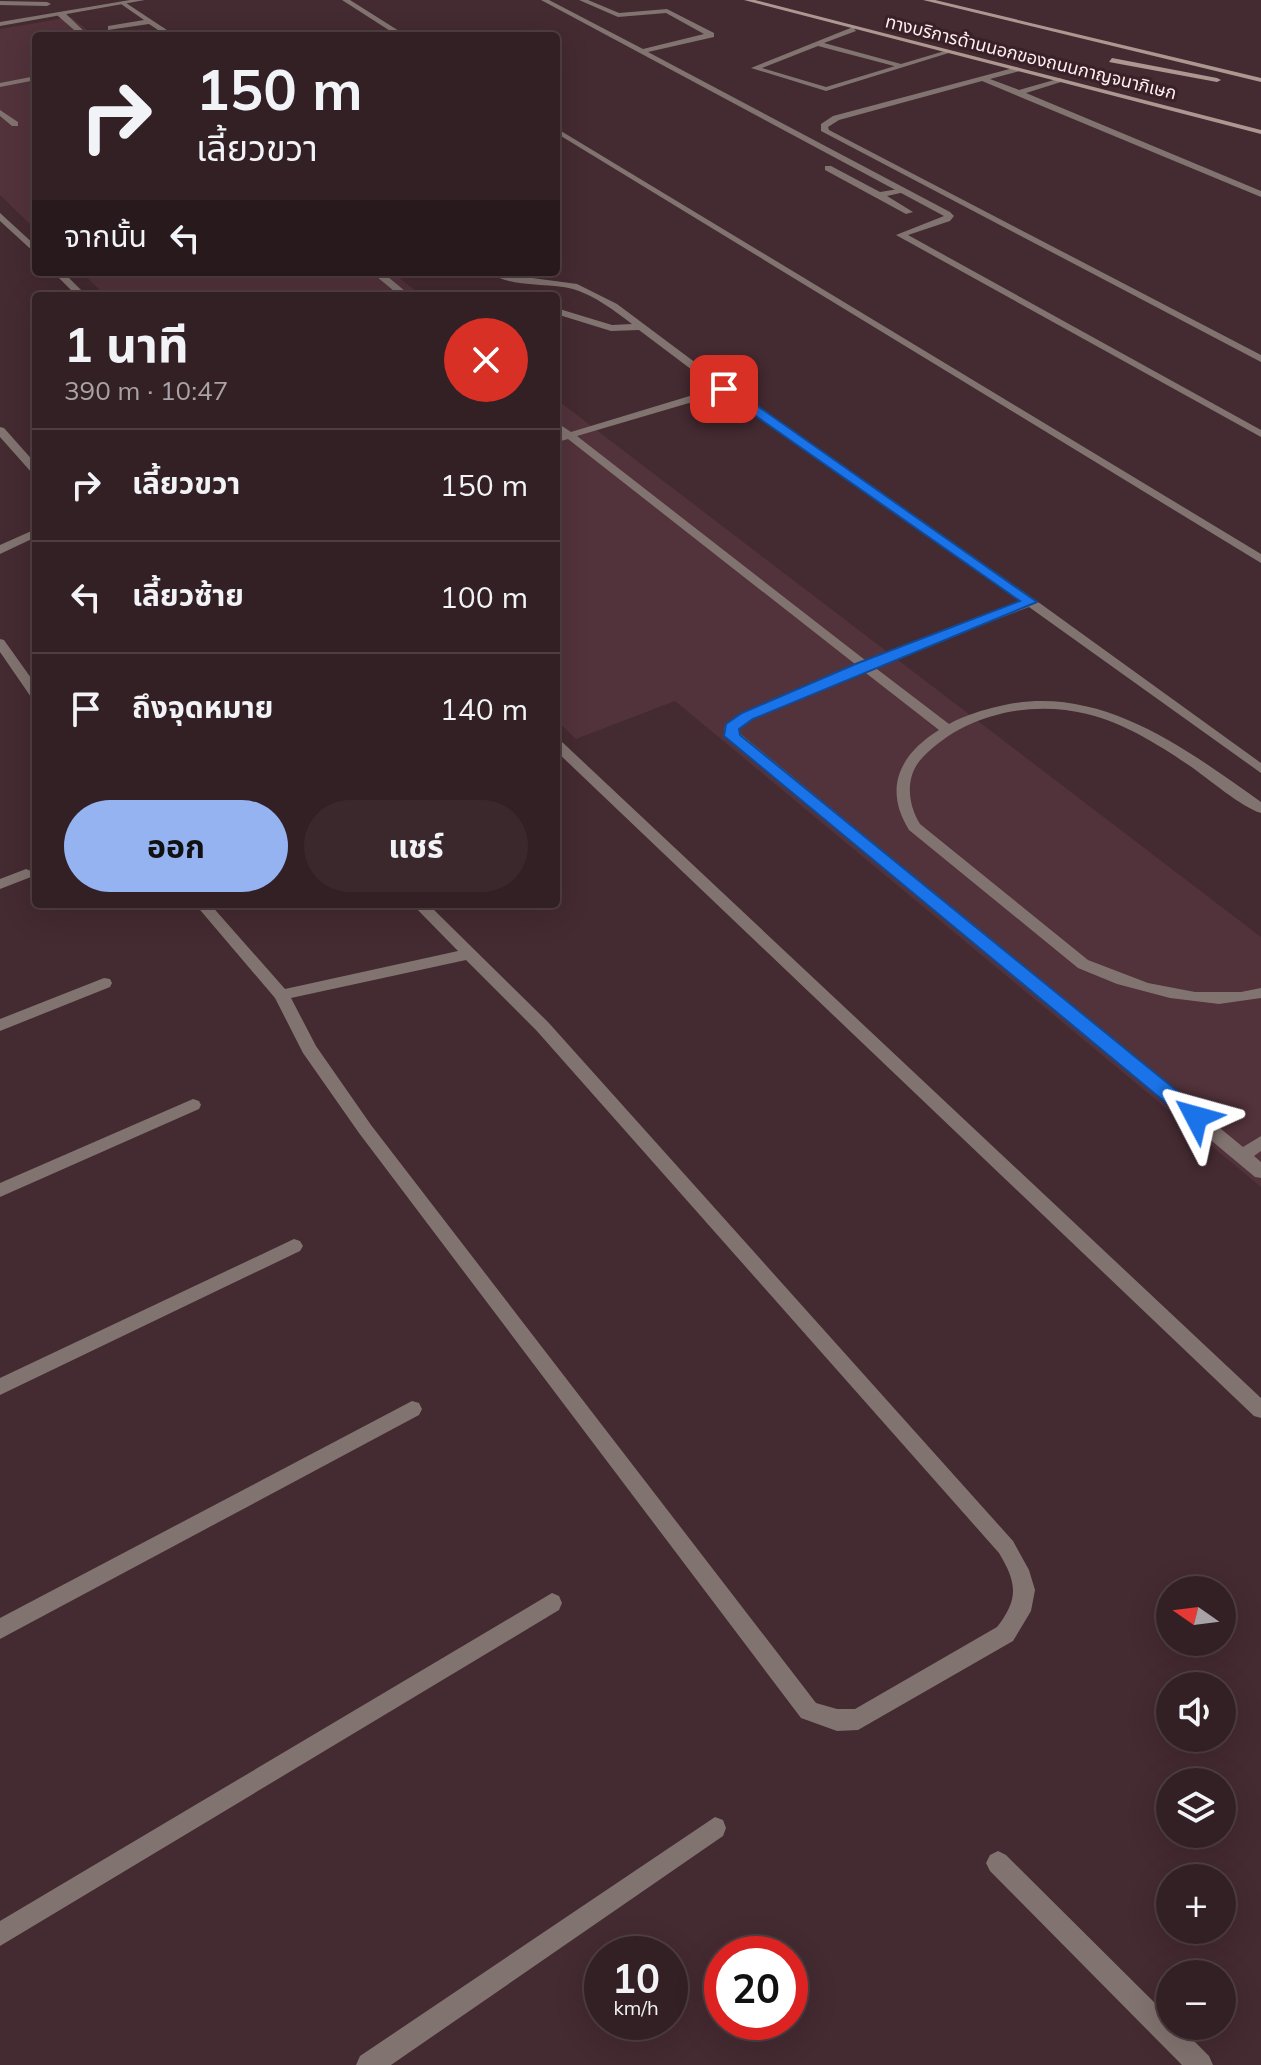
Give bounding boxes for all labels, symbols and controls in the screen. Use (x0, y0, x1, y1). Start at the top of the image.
street label: ทางบริการด้านนอกของถนนกาญจนาภิเษก (883, 10, 1179, 104)
text: 150 m (196, 54, 363, 124)
icon: right (64, 64, 168, 168)
text: เลี้ยวขวา (196, 125, 318, 170)
icon: left (163, 216, 207, 260)
text: จากนั้น (64, 217, 147, 255)
text: 1 นาที (64, 314, 189, 374)
button: close (444, 318, 528, 402)
pin (690, 355, 758, 423)
icon: arrive (702, 367, 746, 411)
text: 390 m · 10:47 (64, 374, 228, 407)
icon: right (64, 463, 108, 507)
text: เลี้ยวขวา (132, 464, 240, 502)
text: 150 m (440, 466, 528, 504)
icon: left (64, 575, 108, 619)
text: เลี้ยวซ้าย (132, 576, 244, 614)
text: 100 m (440, 578, 528, 616)
icon: arrive (64, 687, 108, 731)
text: ถึงจุดหมาย (132, 688, 273, 726)
text: 140 m (440, 690, 528, 728)
button: ออก (64, 800, 288, 892)
button: แชร์ (304, 800, 528, 892)
position arrow (1154, 1075, 1238, 1159)
north arrow (1156, 1576, 1236, 1656)
map controls (1156, 1576, 1236, 2040)
button: sound (1156, 1672, 1236, 1752)
button: layers (1156, 1768, 1236, 1848)
button: + (1156, 1864, 1236, 1944)
speed limit sign: 20 (704, 1936, 808, 2040)
text: 10 (612, 1953, 660, 2003)
button: − (1156, 1960, 1236, 2040)
text: km/h (613, 1995, 659, 2020)

